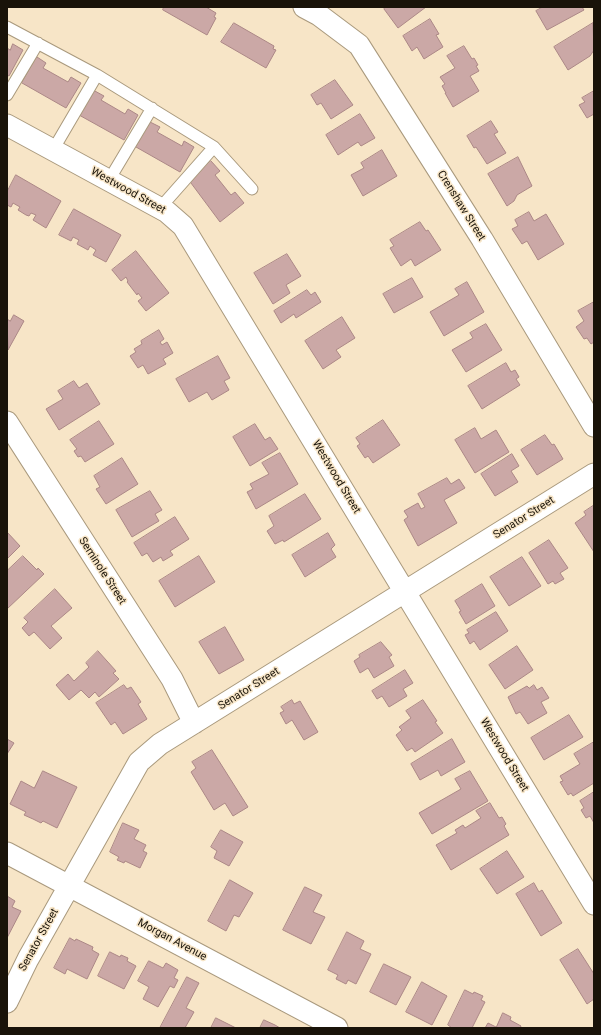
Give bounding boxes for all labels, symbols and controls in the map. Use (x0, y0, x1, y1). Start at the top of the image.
street label: Westwood Street (88, 165, 168, 217)
street label: Crenshaw Street (434, 168, 488, 244)
street label: Westwood Street (309, 438, 363, 516)
street label: Senator Street (491, 494, 557, 542)
street label: Seminole Street (75, 535, 129, 607)
street label: Senator Street (216, 665, 282, 713)
street label: Westwood Street (477, 716, 531, 794)
street label: Senator Street (16, 906, 62, 974)
street label: Morgan Avenue (135, 916, 209, 964)

